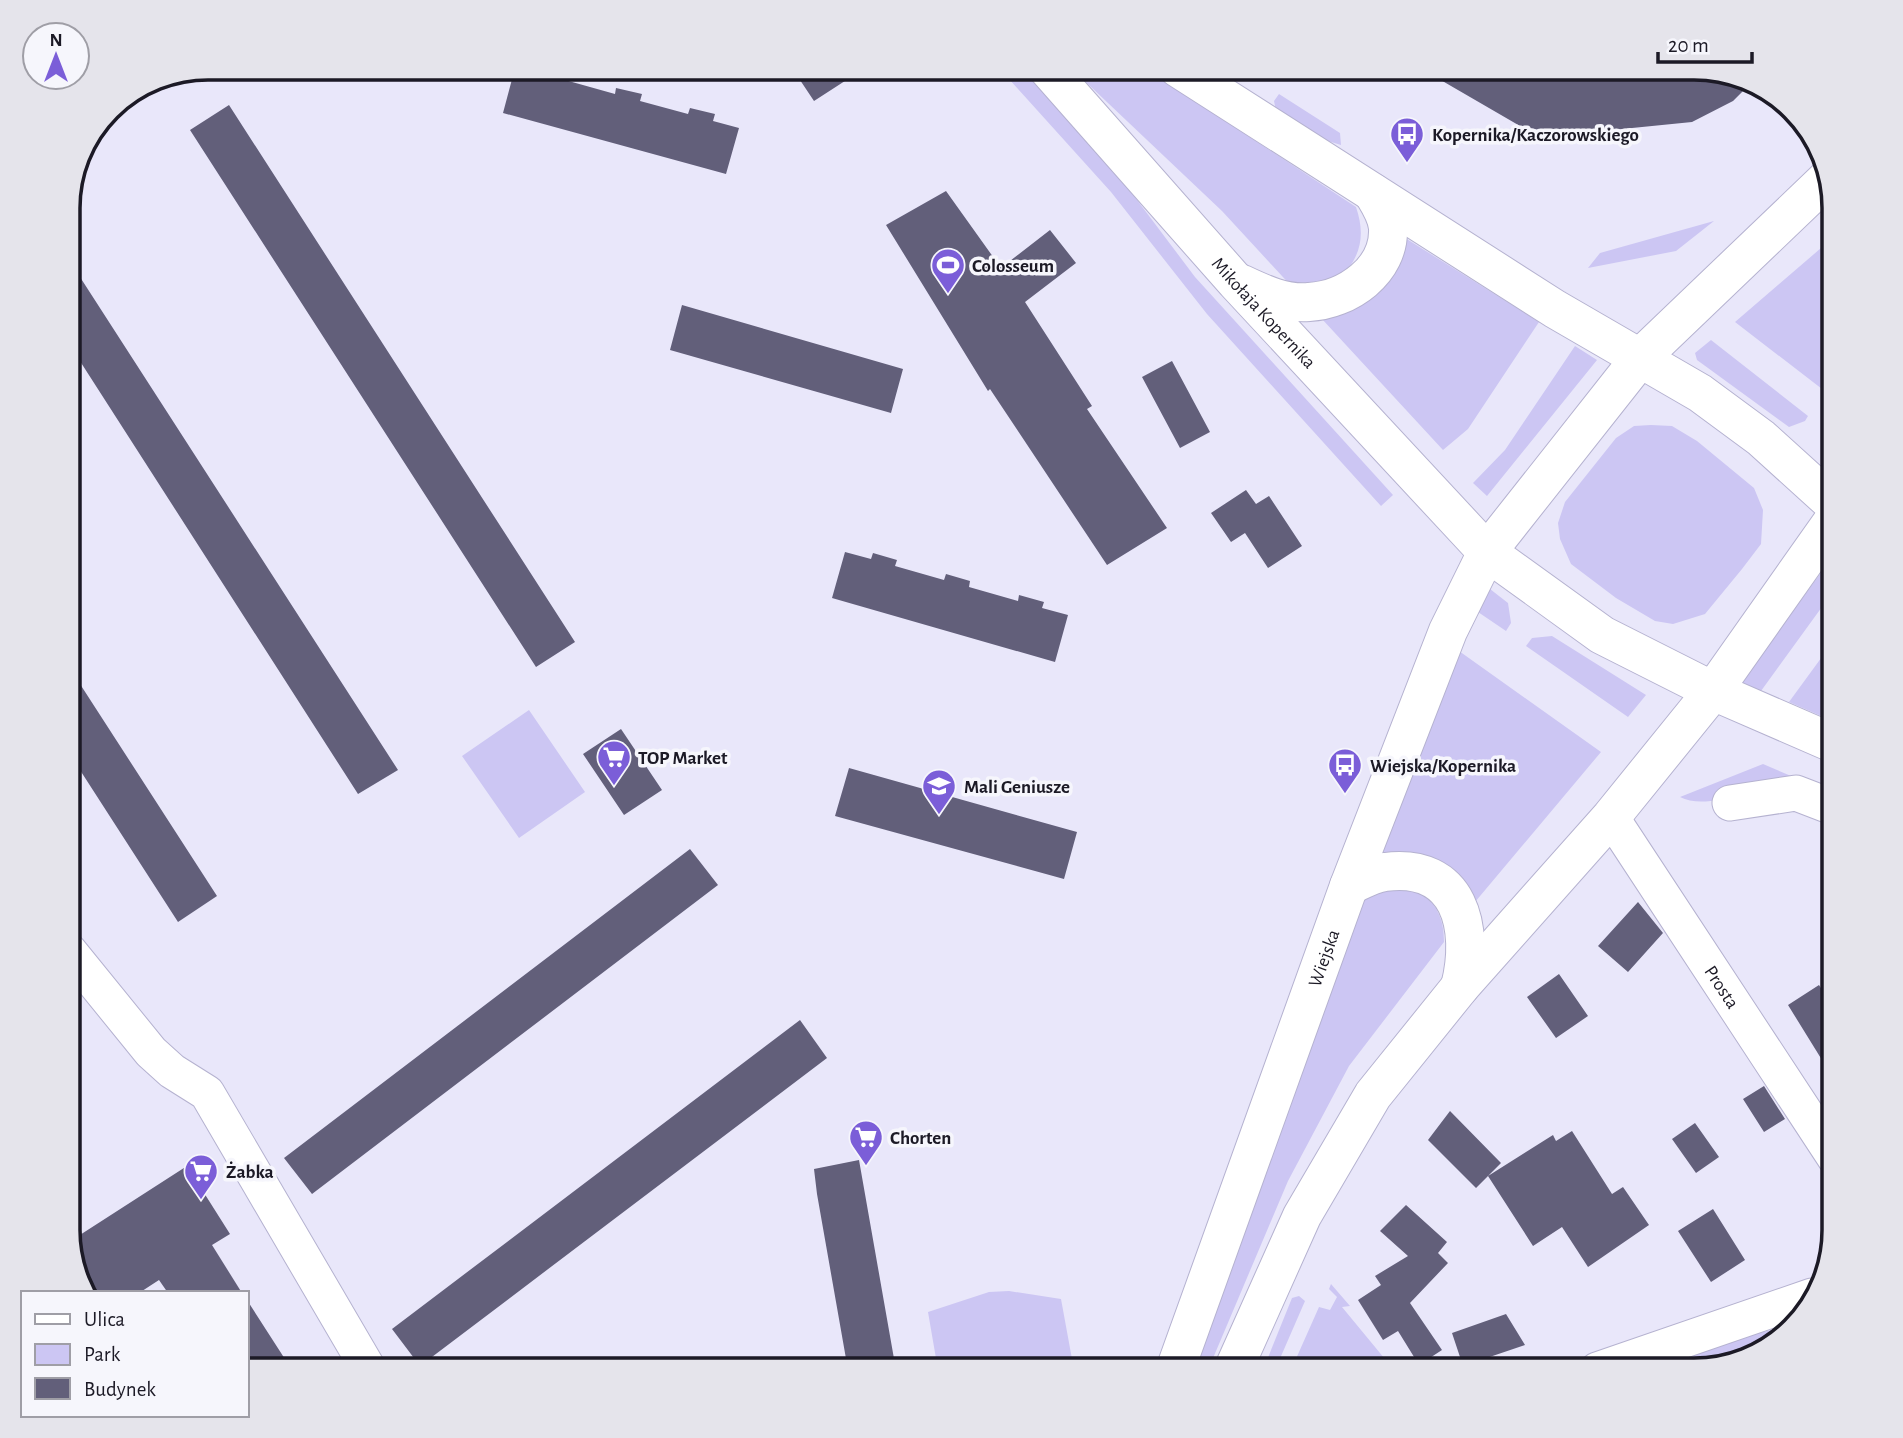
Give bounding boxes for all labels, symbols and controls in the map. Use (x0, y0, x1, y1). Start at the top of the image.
north arrow (21, 21, 91, 91)
scale bar (1658, 21, 1752, 65)
text: N (49, 31, 63, 50)
text: 20 m (1668, 35, 1709, 56)
bus stop icon: Kopernika/Kaczorowskiego (1388, 115, 1426, 164)
place label: Kopernika/Kaczorowskiego (1432, 126, 1639, 145)
sports icon: Colosseum (929, 246, 967, 295)
street label: Mikołaja Kopernika (1208, 254, 1319, 373)
place label: Colosseum (972, 257, 1054, 276)
supermarket icon: TOP Market (595, 738, 633, 787)
bus stop icon: Wiejska/Kopernika (1326, 746, 1364, 795)
place label: TOP Market (638, 749, 728, 768)
place label: Wiejska/Kopernika (1370, 757, 1516, 776)
school or university icon: Mali Geniusze (920, 767, 958, 816)
place label: Mali Geniusze (964, 778, 1070, 797)
street label: Wiejska (1306, 927, 1344, 990)
street label: Prosta (1700, 963, 1742, 1013)
supermarket icon: Chorten (847, 1118, 885, 1167)
place label: Chorten (890, 1129, 951, 1148)
supermarket icon: Żabka (182, 1152, 220, 1201)
place label: Żabka (226, 1161, 274, 1182)
legend (21, 1291, 248, 1417)
text: Ulica (84, 1309, 125, 1330)
text: Park (84, 1344, 121, 1365)
text: Budynek (84, 1379, 156, 1400)

